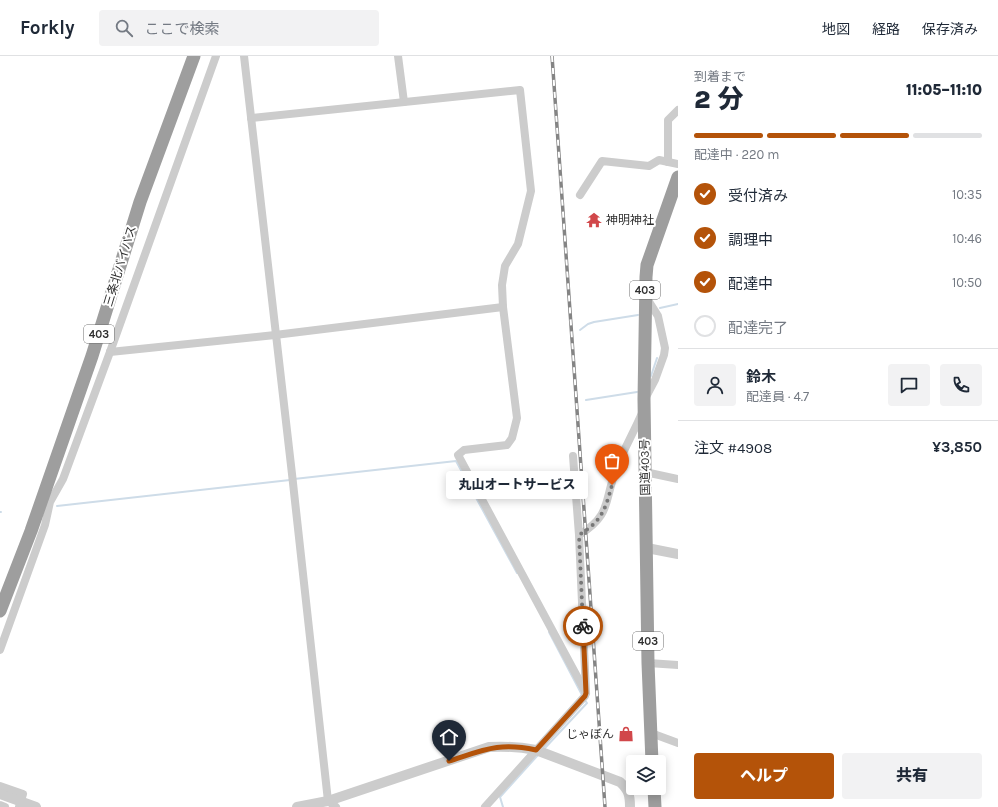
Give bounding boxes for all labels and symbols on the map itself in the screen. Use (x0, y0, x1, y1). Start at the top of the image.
temple icon: 神明神社 (585, 211, 603, 229)
place label: 神明神社 (606, 213, 654, 227)
street label: 三条北バイパス (101, 224, 139, 308)
road number: 403 (630, 281, 660, 299)
road number: 403 (84, 325, 114, 343)
street label: 国道403号 (638, 438, 652, 496)
pin (595, 444, 629, 485)
callout: 丸山オートサービス (446, 471, 588, 499)
courier (563, 606, 603, 646)
road number: 403 (633, 632, 663, 650)
pin (432, 720, 466, 761)
shop icon: じゃぼん (617, 725, 635, 743)
place label: じゃぼん (566, 727, 614, 741)

